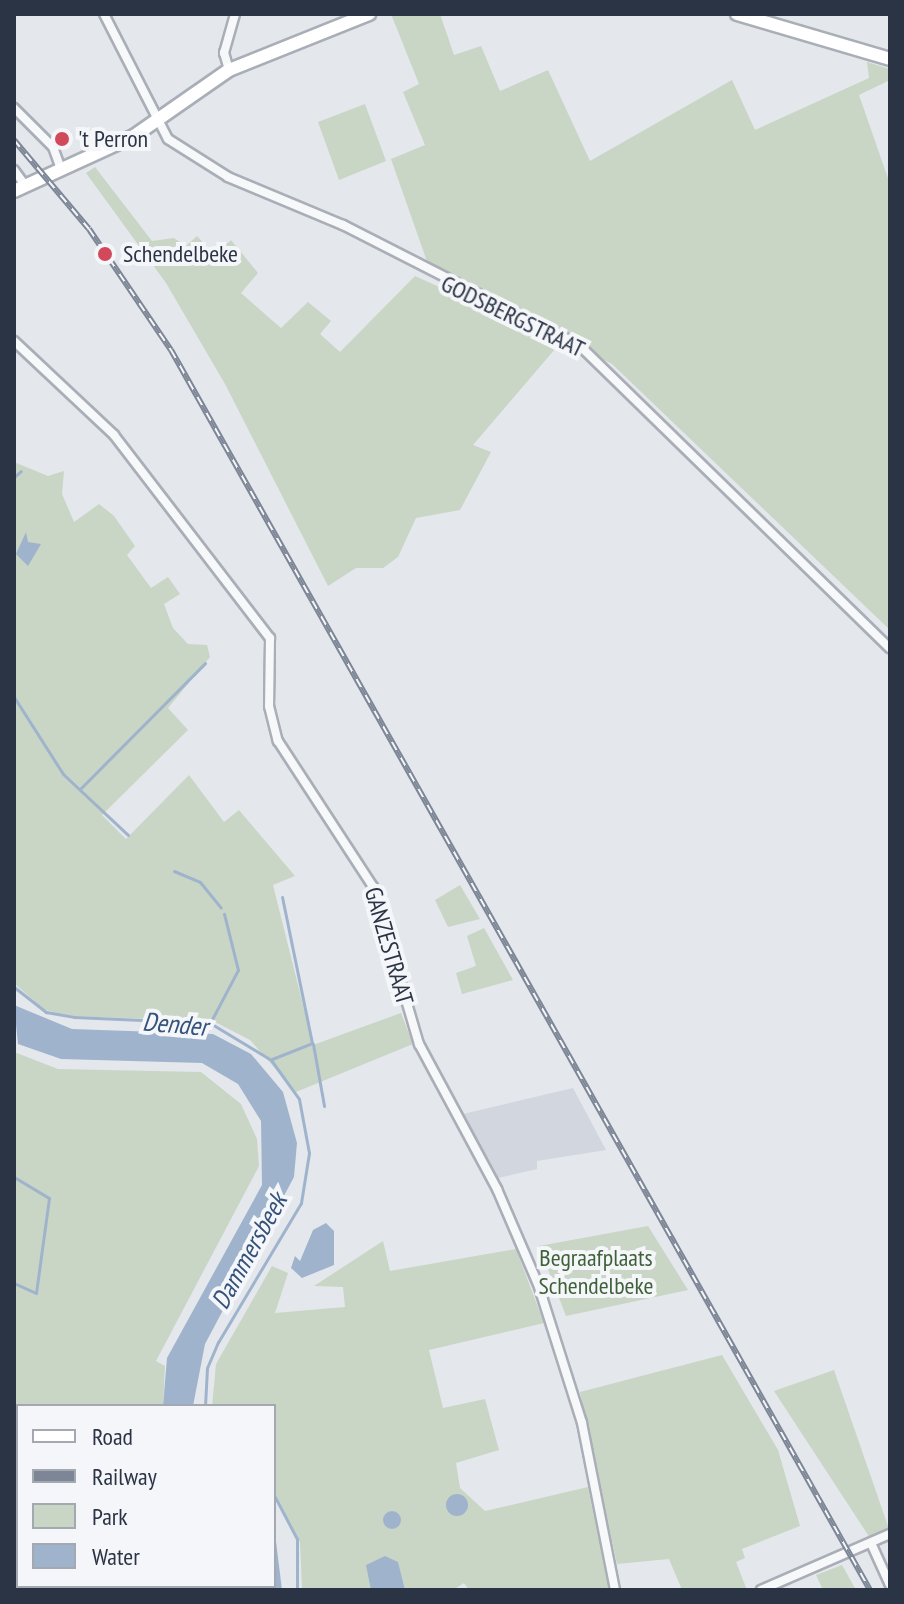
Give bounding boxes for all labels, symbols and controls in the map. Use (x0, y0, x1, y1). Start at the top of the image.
place label: 't Perron (78, 125, 148, 153)
marker: 't Perron (53, 130, 71, 148)
place label: Schendelbeke (123, 240, 238, 268)
marker: Schendelbeke (94, 243, 116, 265)
street label: GODSBERGSTRAAT (436, 269, 590, 363)
street label: GANZESTRAAT (358, 884, 420, 1008)
water label: Dender (141, 1006, 209, 1042)
water label: Dammersbeek (205, 1188, 293, 1314)
park label: Begraafplaats Schendelbeke (538, 1244, 654, 1300)
legend (16, 1404, 276, 1588)
text: Road (92, 1421, 133, 1452)
text: Railway (92, 1461, 157, 1492)
text: Park (92, 1501, 128, 1532)
text: Water (92, 1541, 140, 1572)

